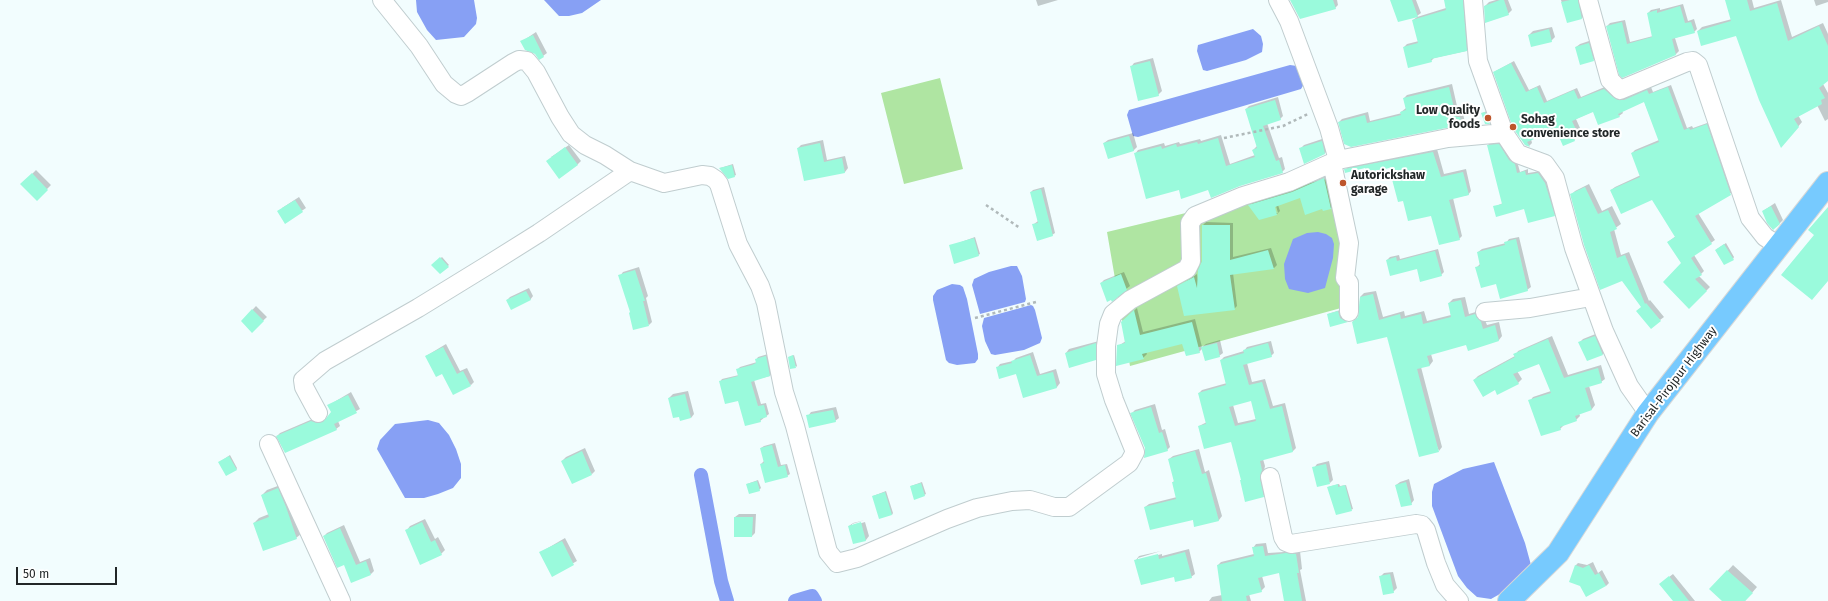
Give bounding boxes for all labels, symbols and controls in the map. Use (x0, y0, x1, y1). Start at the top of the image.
place label: Low Quality foods (1416, 104, 1480, 132)
marker: Low Quality foods (1483, 113, 1493, 123)
place label: Sohag convenience store (1521, 113, 1620, 141)
marker: Sohag convenience store (1508, 122, 1518, 132)
place label: Autorickshaw garage (1351, 169, 1425, 197)
marker: Autorickshaw garage (1338, 178, 1348, 188)
street label: Barisal-Pirojpur Highway (1628, 324, 1720, 440)
scale bar (18, 559, 119, 585)
text: 50 m (23, 567, 49, 581)

